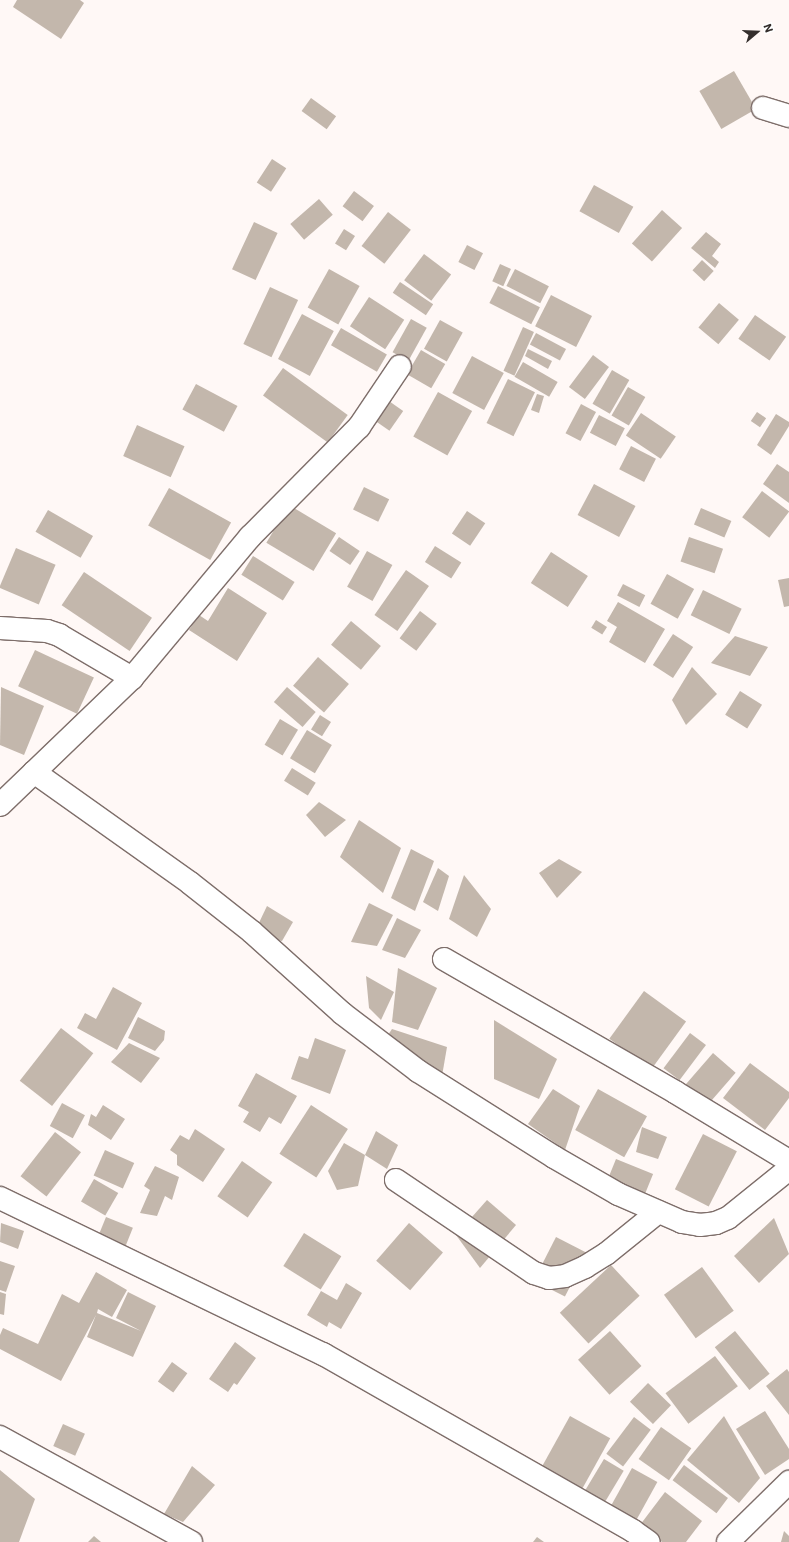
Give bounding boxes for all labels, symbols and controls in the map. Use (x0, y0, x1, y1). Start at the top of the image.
north arrow (737, 12, 777, 52)
text: N (761, 22, 776, 34)

